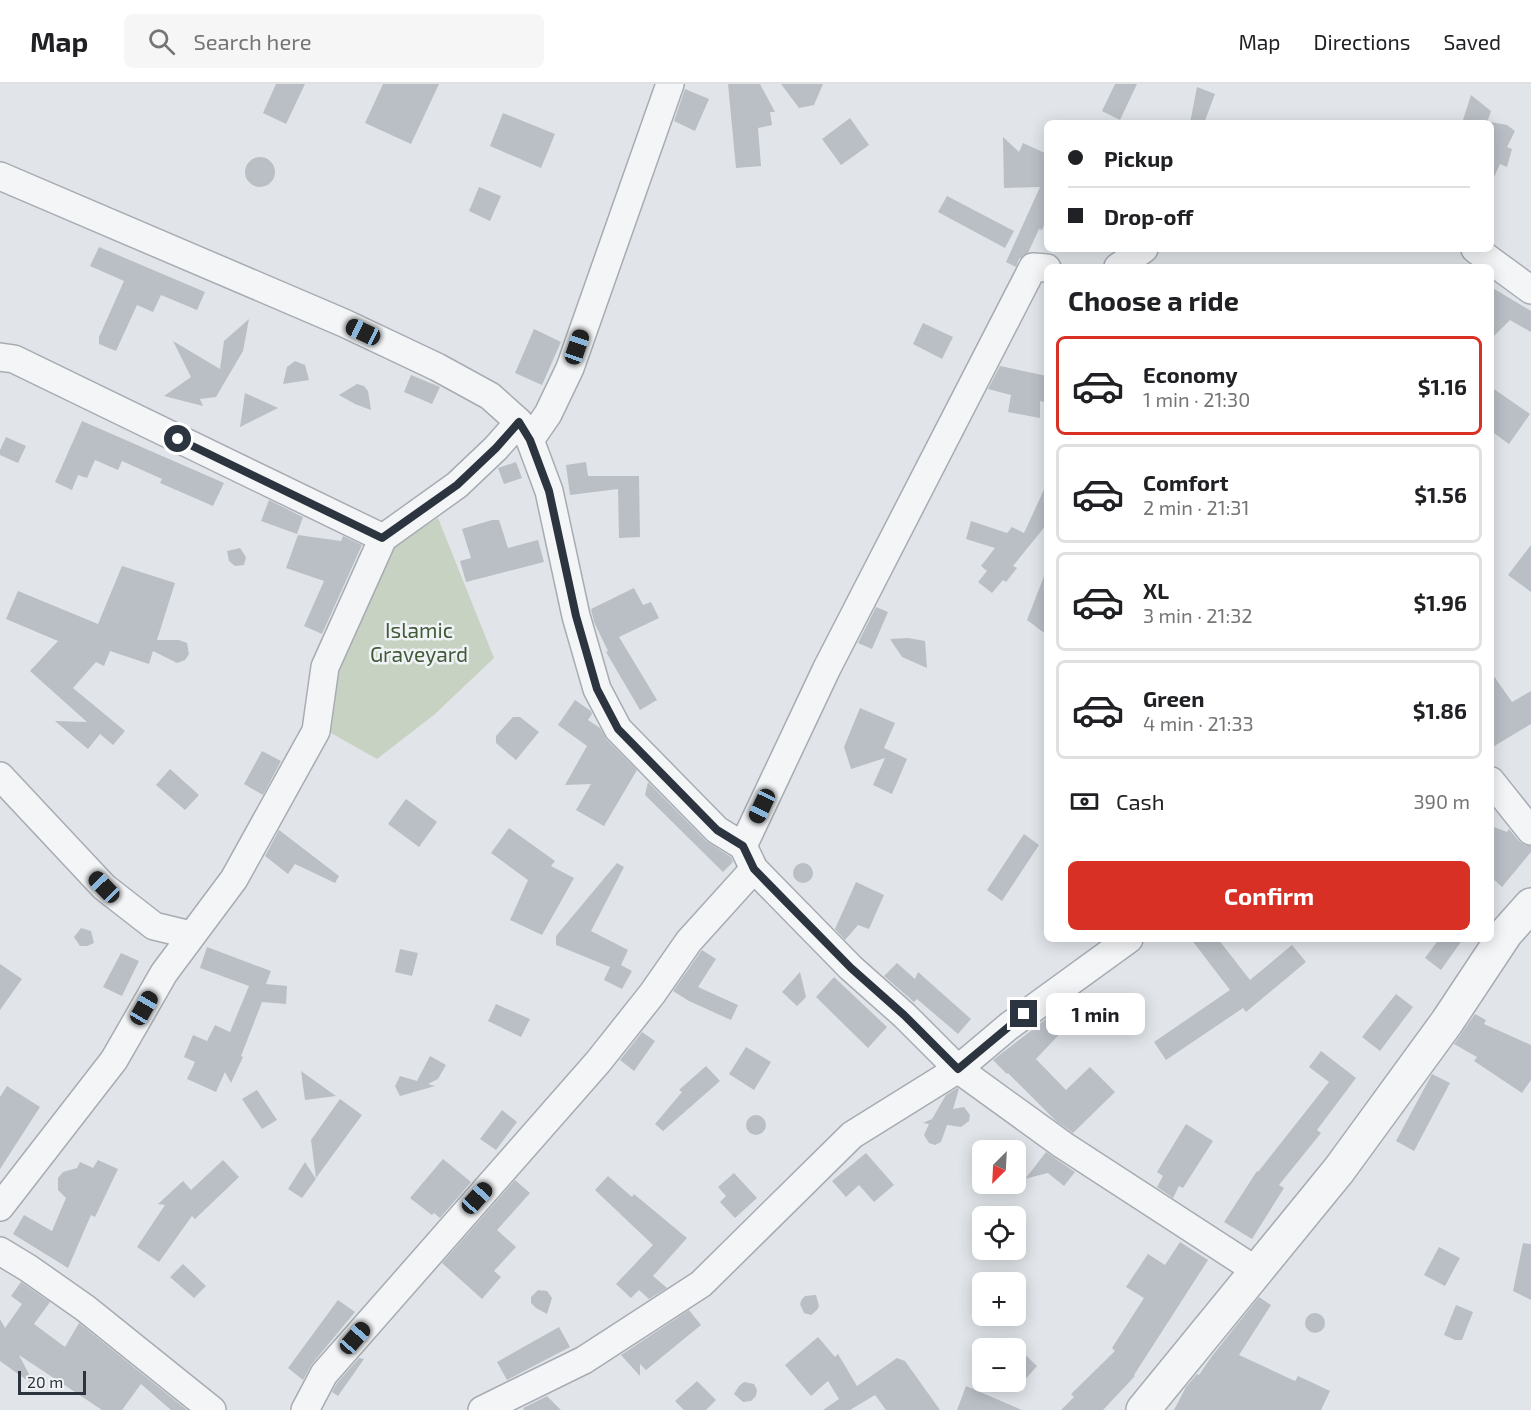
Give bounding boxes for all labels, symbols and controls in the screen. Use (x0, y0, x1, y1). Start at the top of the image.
search box (124, 14, 544, 68)
text: Map (30, 24, 88, 58)
icon: search (145, 25, 178, 58)
text: Search here (193, 28, 312, 54)
text: Map (1238, 29, 1281, 54)
text: Directions (1314, 29, 1410, 54)
text: Saved (1443, 29, 1501, 54)
text: Pickup (1104, 145, 1173, 171)
text: Drop-off (1104, 203, 1193, 229)
text: Choose a ride (1068, 284, 1239, 316)
car (343, 316, 383, 348)
car (563, 327, 591, 367)
icon: car (1071, 359, 1125, 413)
text: Economy (1143, 361, 1238, 387)
text: $1.16 (1418, 373, 1467, 399)
text: 1 min · 21:30 (1143, 387, 1250, 411)
route start (164, 425, 191, 452)
icon: car (1071, 467, 1125, 521)
text: Comfort (1143, 469, 1228, 495)
text: $1.56 (1414, 481, 1467, 507)
text: 2 min · 21:31 (1143, 495, 1249, 519)
icon: car (1071, 575, 1125, 629)
text: XL (1143, 577, 1169, 603)
text: $1.96 (1413, 589, 1467, 615)
text: 3 min · 21:32 (1143, 603, 1253, 627)
park label: Islamic Graveyard (370, 617, 468, 666)
icon: car (1071, 683, 1125, 737)
text: Green (1143, 685, 1205, 711)
text: $1.86 (1413, 697, 1467, 723)
text: 4 min · 21:33 (1143, 711, 1254, 735)
icon: cash (1068, 785, 1101, 818)
car (746, 786, 778, 826)
text: Cash (1116, 788, 1165, 814)
text: 390 m (1413, 789, 1470, 813)
button: Confirm (1068, 861, 1470, 930)
car (85, 868, 123, 906)
car (127, 988, 161, 1028)
callout: 1 min (1045, 993, 1144, 1035)
route end (1010, 1000, 1037, 1027)
text: 1 min (1071, 1002, 1120, 1026)
north arrow (972, 1140, 1026, 1194)
map controls (972, 1140, 1026, 1392)
car (458, 1179, 496, 1217)
button: locate (972, 1206, 1026, 1260)
button: + (972, 1272, 1026, 1326)
car (336, 1319, 374, 1357)
button: − (972, 1338, 1026, 1392)
scale bar (18, 1368, 86, 1396)
text: 20 m (27, 1372, 63, 1391)

